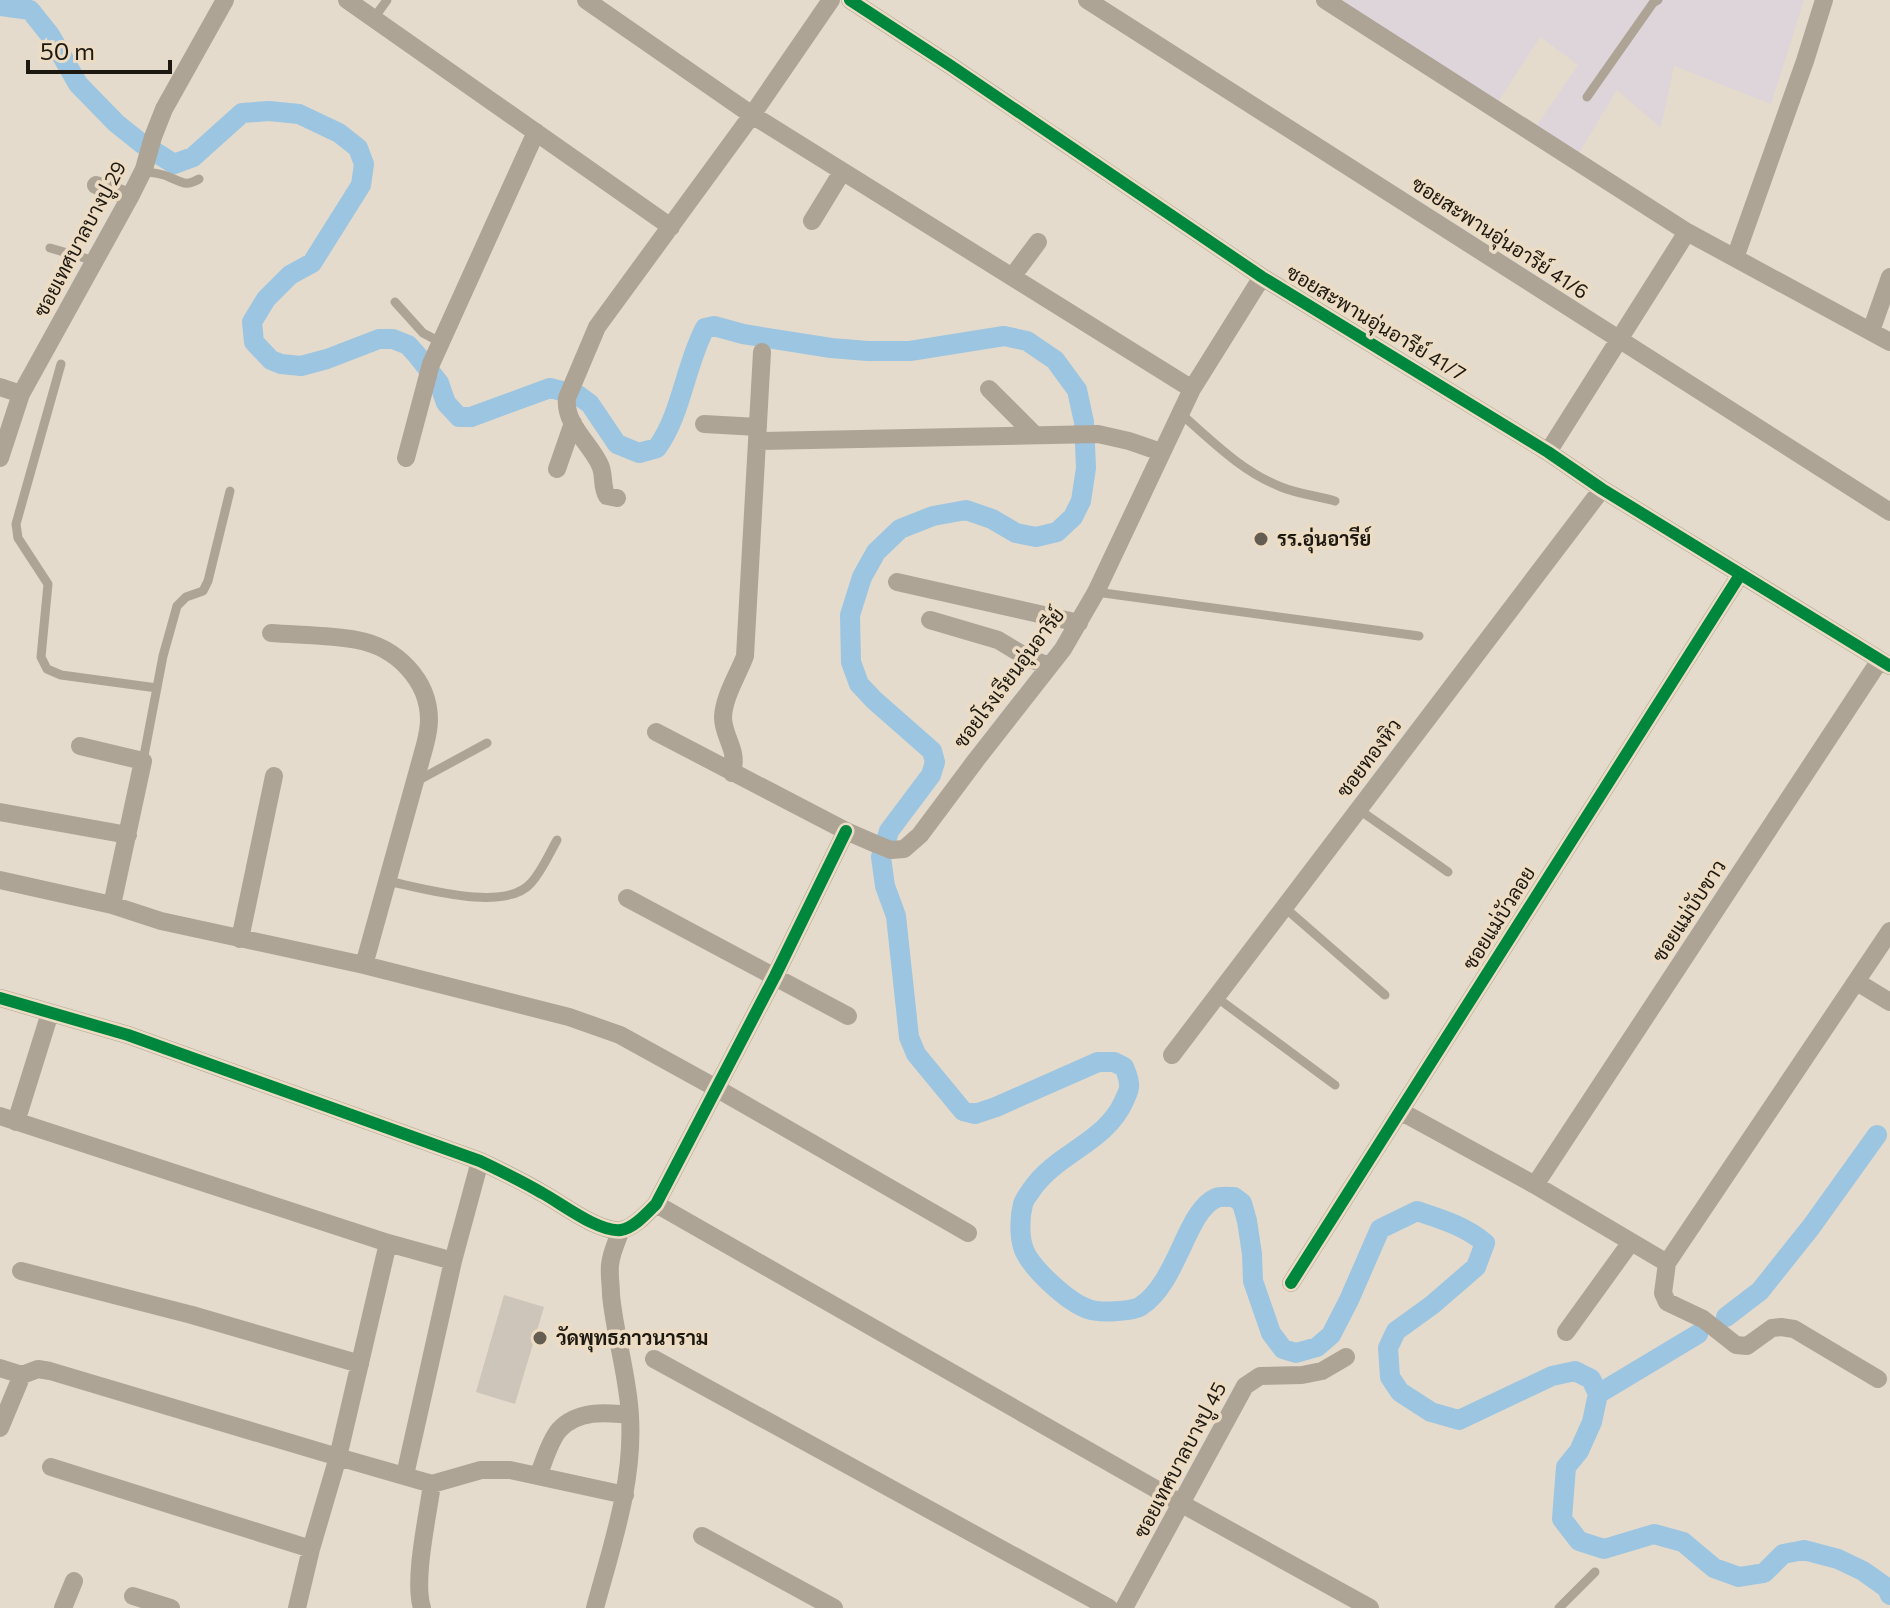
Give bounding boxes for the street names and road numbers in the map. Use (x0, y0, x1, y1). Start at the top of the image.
street label: ซอยเทศบาลบางปู 29 (28, 157, 134, 322)
street label: ซอยสะพานอุ่นอารีย์ 41/6 (1406, 170, 1594, 306)
street label: ซอยสะพานอุ่นอารีย์ 41/7 (1281, 258, 1471, 388)
street label: ซอยโรงเรียนอุ่นอารีย์ (947, 602, 1071, 754)
street label: ซอยทองหิว (1331, 713, 1406, 802)
street label: ซอยแม่บับขาว (1646, 855, 1730, 966)
street label: ซอยแม่บัวลอย (1457, 861, 1539, 974)
street label: ซอยเทศบาลบางปู 45 (1128, 1377, 1234, 1543)

